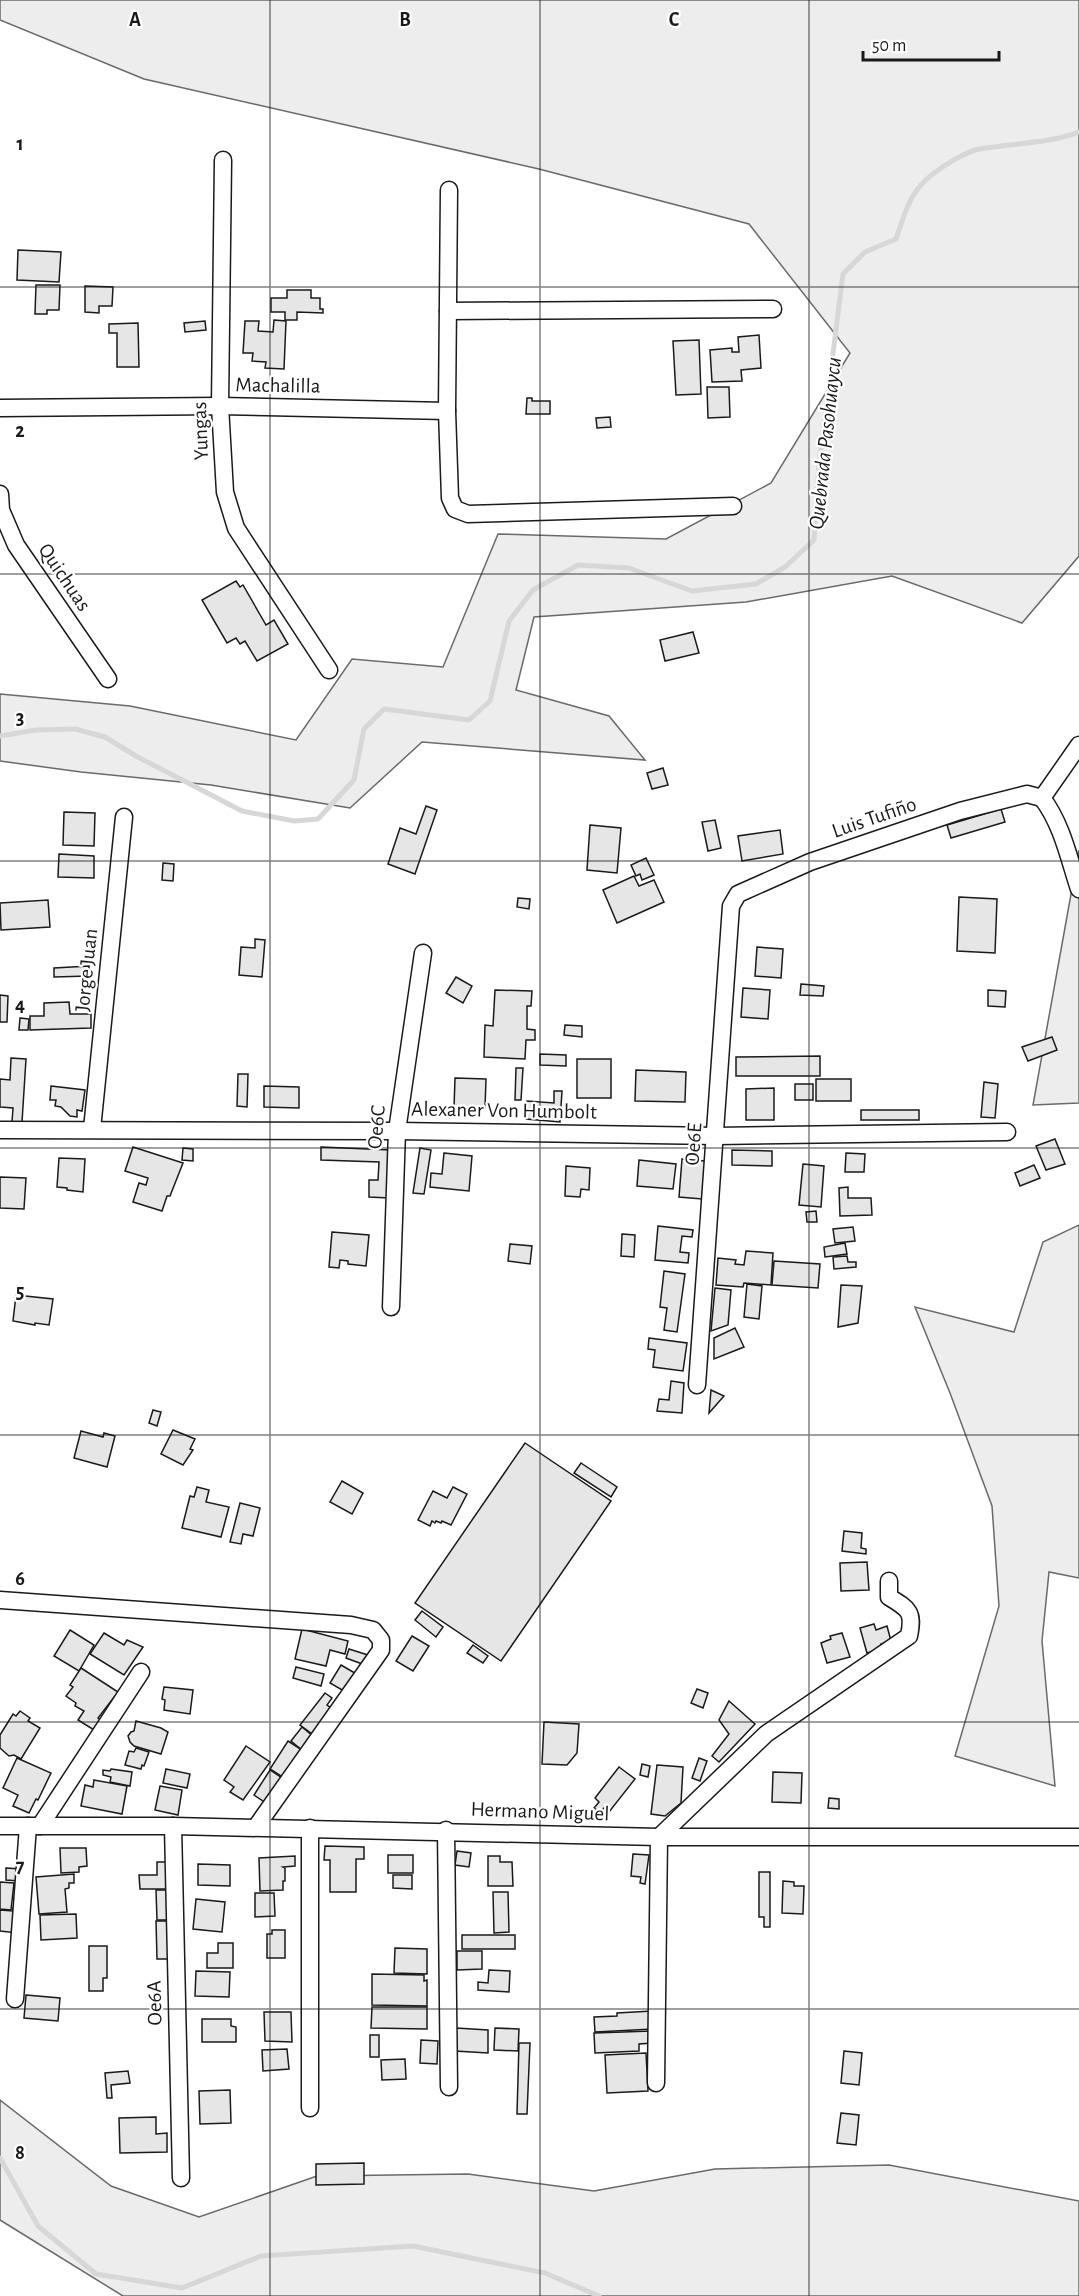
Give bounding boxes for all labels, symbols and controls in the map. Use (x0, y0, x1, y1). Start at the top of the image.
text: A (129, 10, 141, 30)
text: B (399, 10, 411, 30)
text: C (669, 10, 680, 30)
scale bar (863, 24, 1000, 62)
text: 50 m (872, 37, 906, 55)
text: 1 (16, 134, 24, 154)
water label: Quebrada Pasohuaycu (805, 356, 845, 530)
street label: Machalilla (235, 374, 321, 397)
street label: Yungas (189, 401, 212, 461)
text: 2 (15, 421, 25, 441)
street label: Quichuas (35, 540, 95, 615)
text: 3 (16, 708, 24, 728)
street label: Luis Tufiño (829, 793, 919, 842)
street label: Jorge Juan (72, 927, 101, 1013)
text: 4 (15, 995, 25, 1015)
street label: Alexaner Von Humbolt (411, 1098, 597, 1123)
street label: Oe6C (364, 1104, 389, 1150)
street label: Oe6E (682, 1122, 705, 1166)
text: 5 (16, 1282, 24, 1302)
text: 6 (15, 1569, 25, 1589)
street label: Hermano Miguel (470, 1799, 610, 1824)
text: 7 (16, 1856, 25, 1876)
street label: Oe6A (144, 1980, 165, 2026)
text: 8 (15, 2143, 25, 2163)

